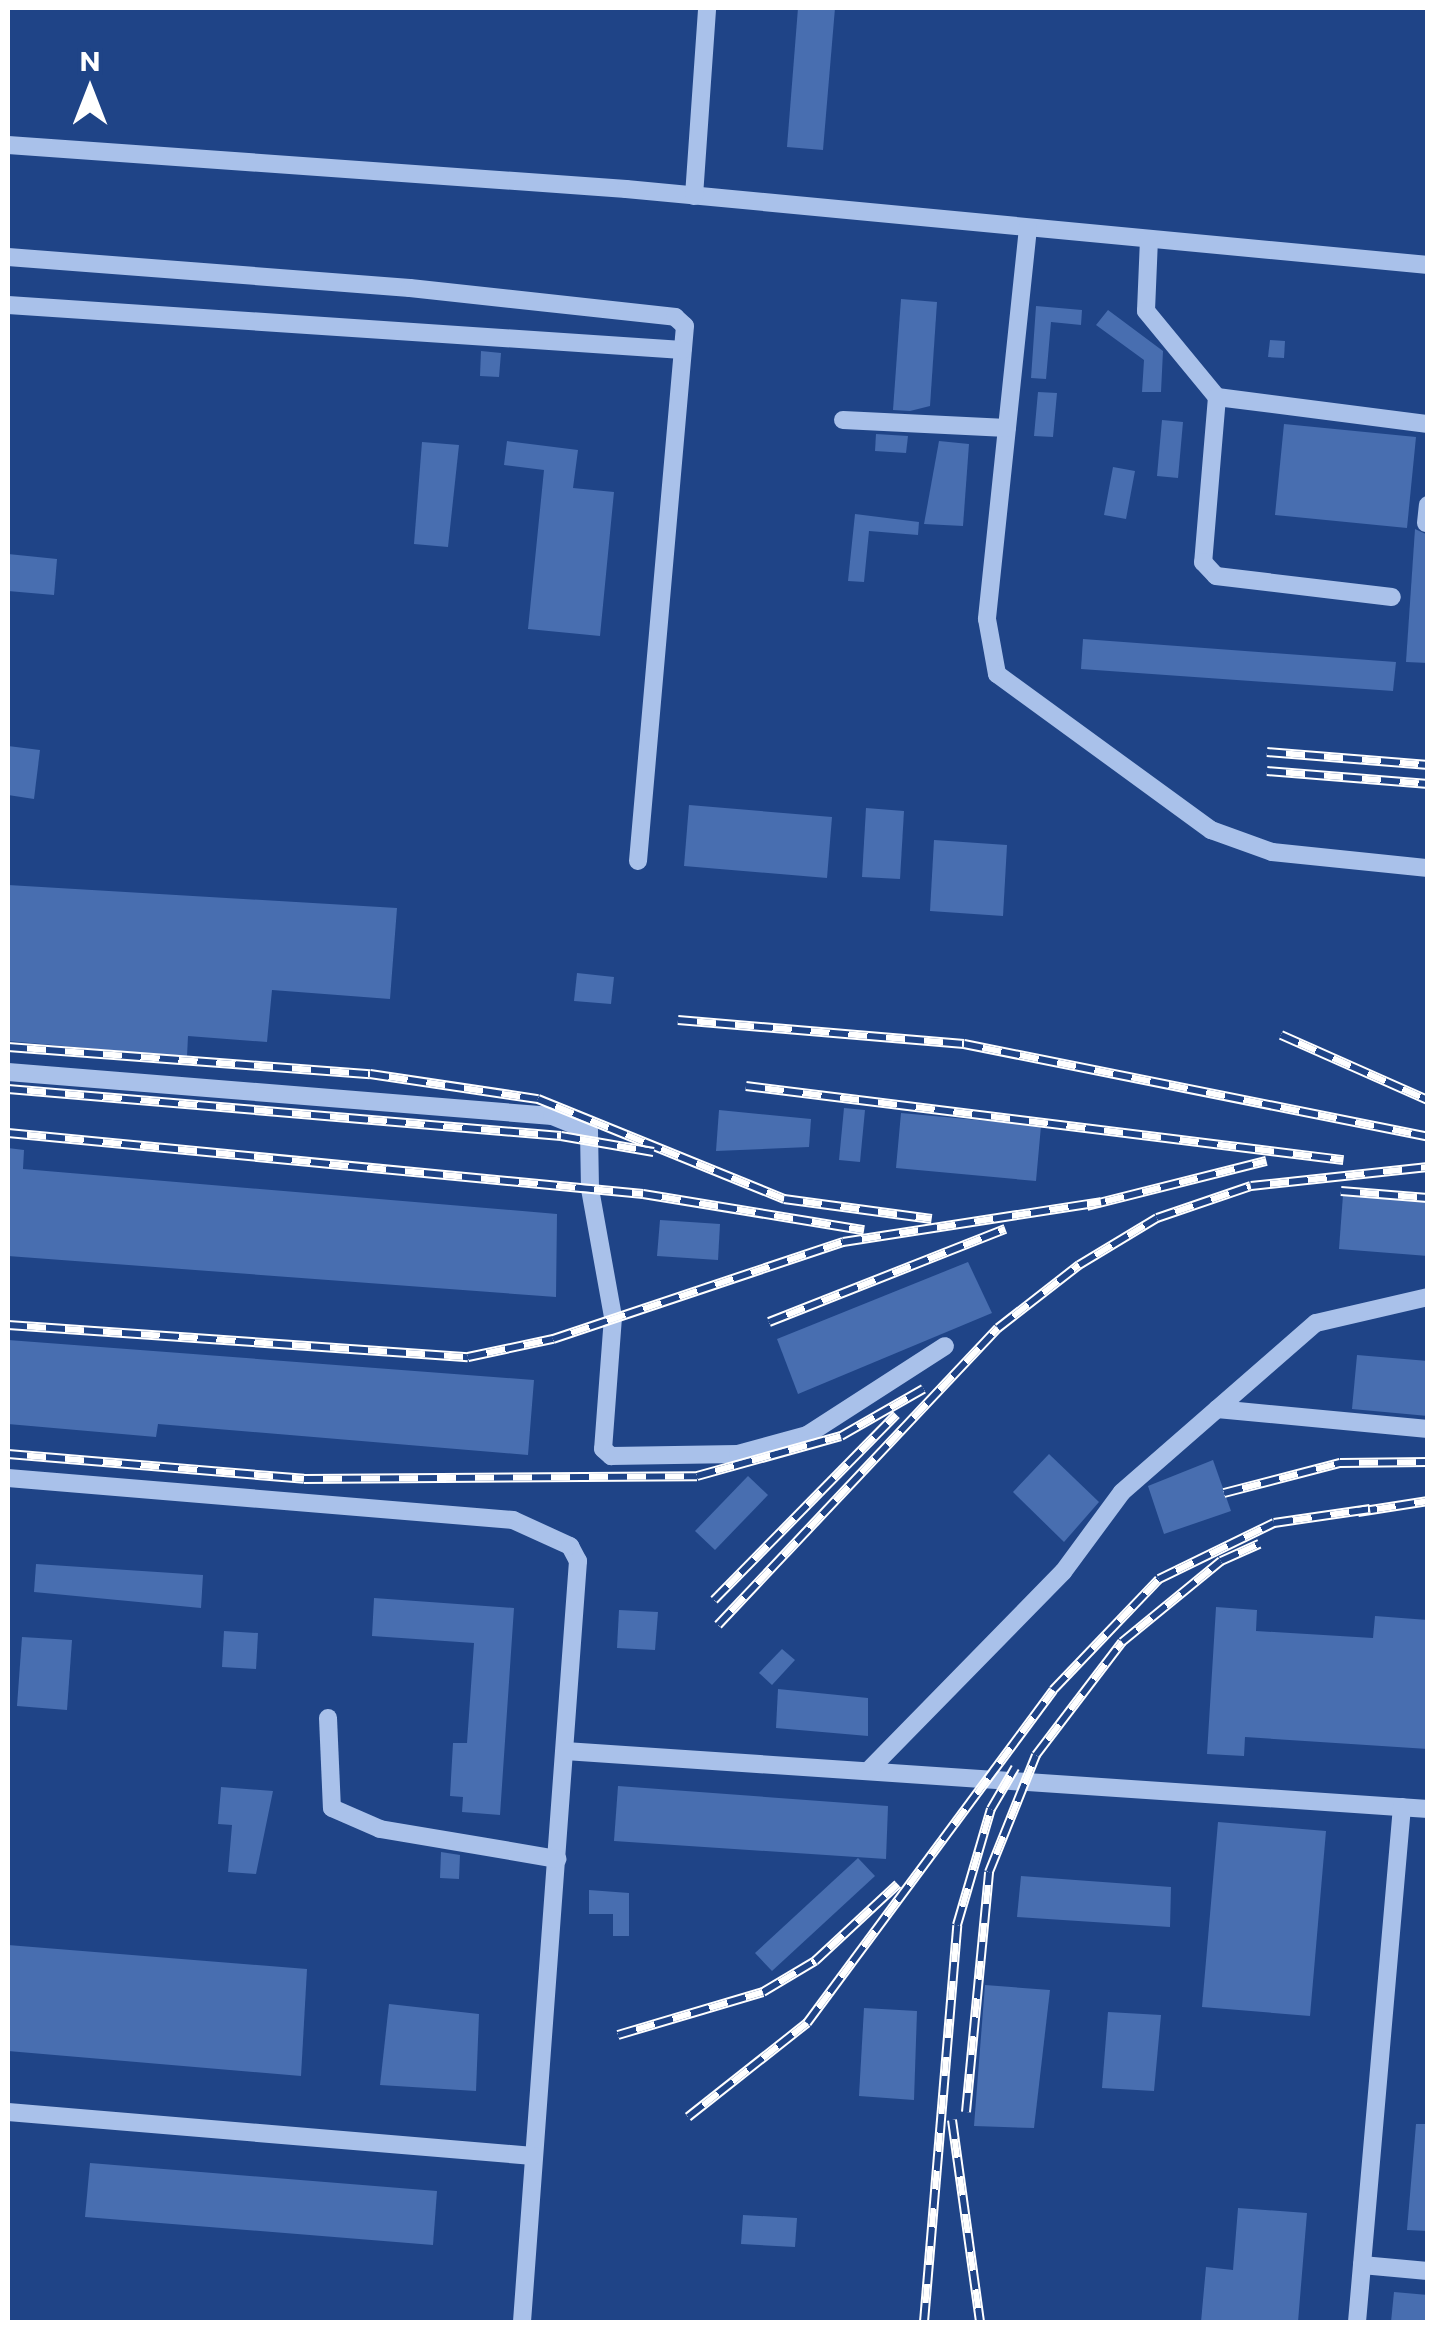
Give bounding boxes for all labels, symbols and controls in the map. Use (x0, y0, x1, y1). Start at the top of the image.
north arrow (40, 40, 140, 140)
text: N (80, 43, 101, 77)

